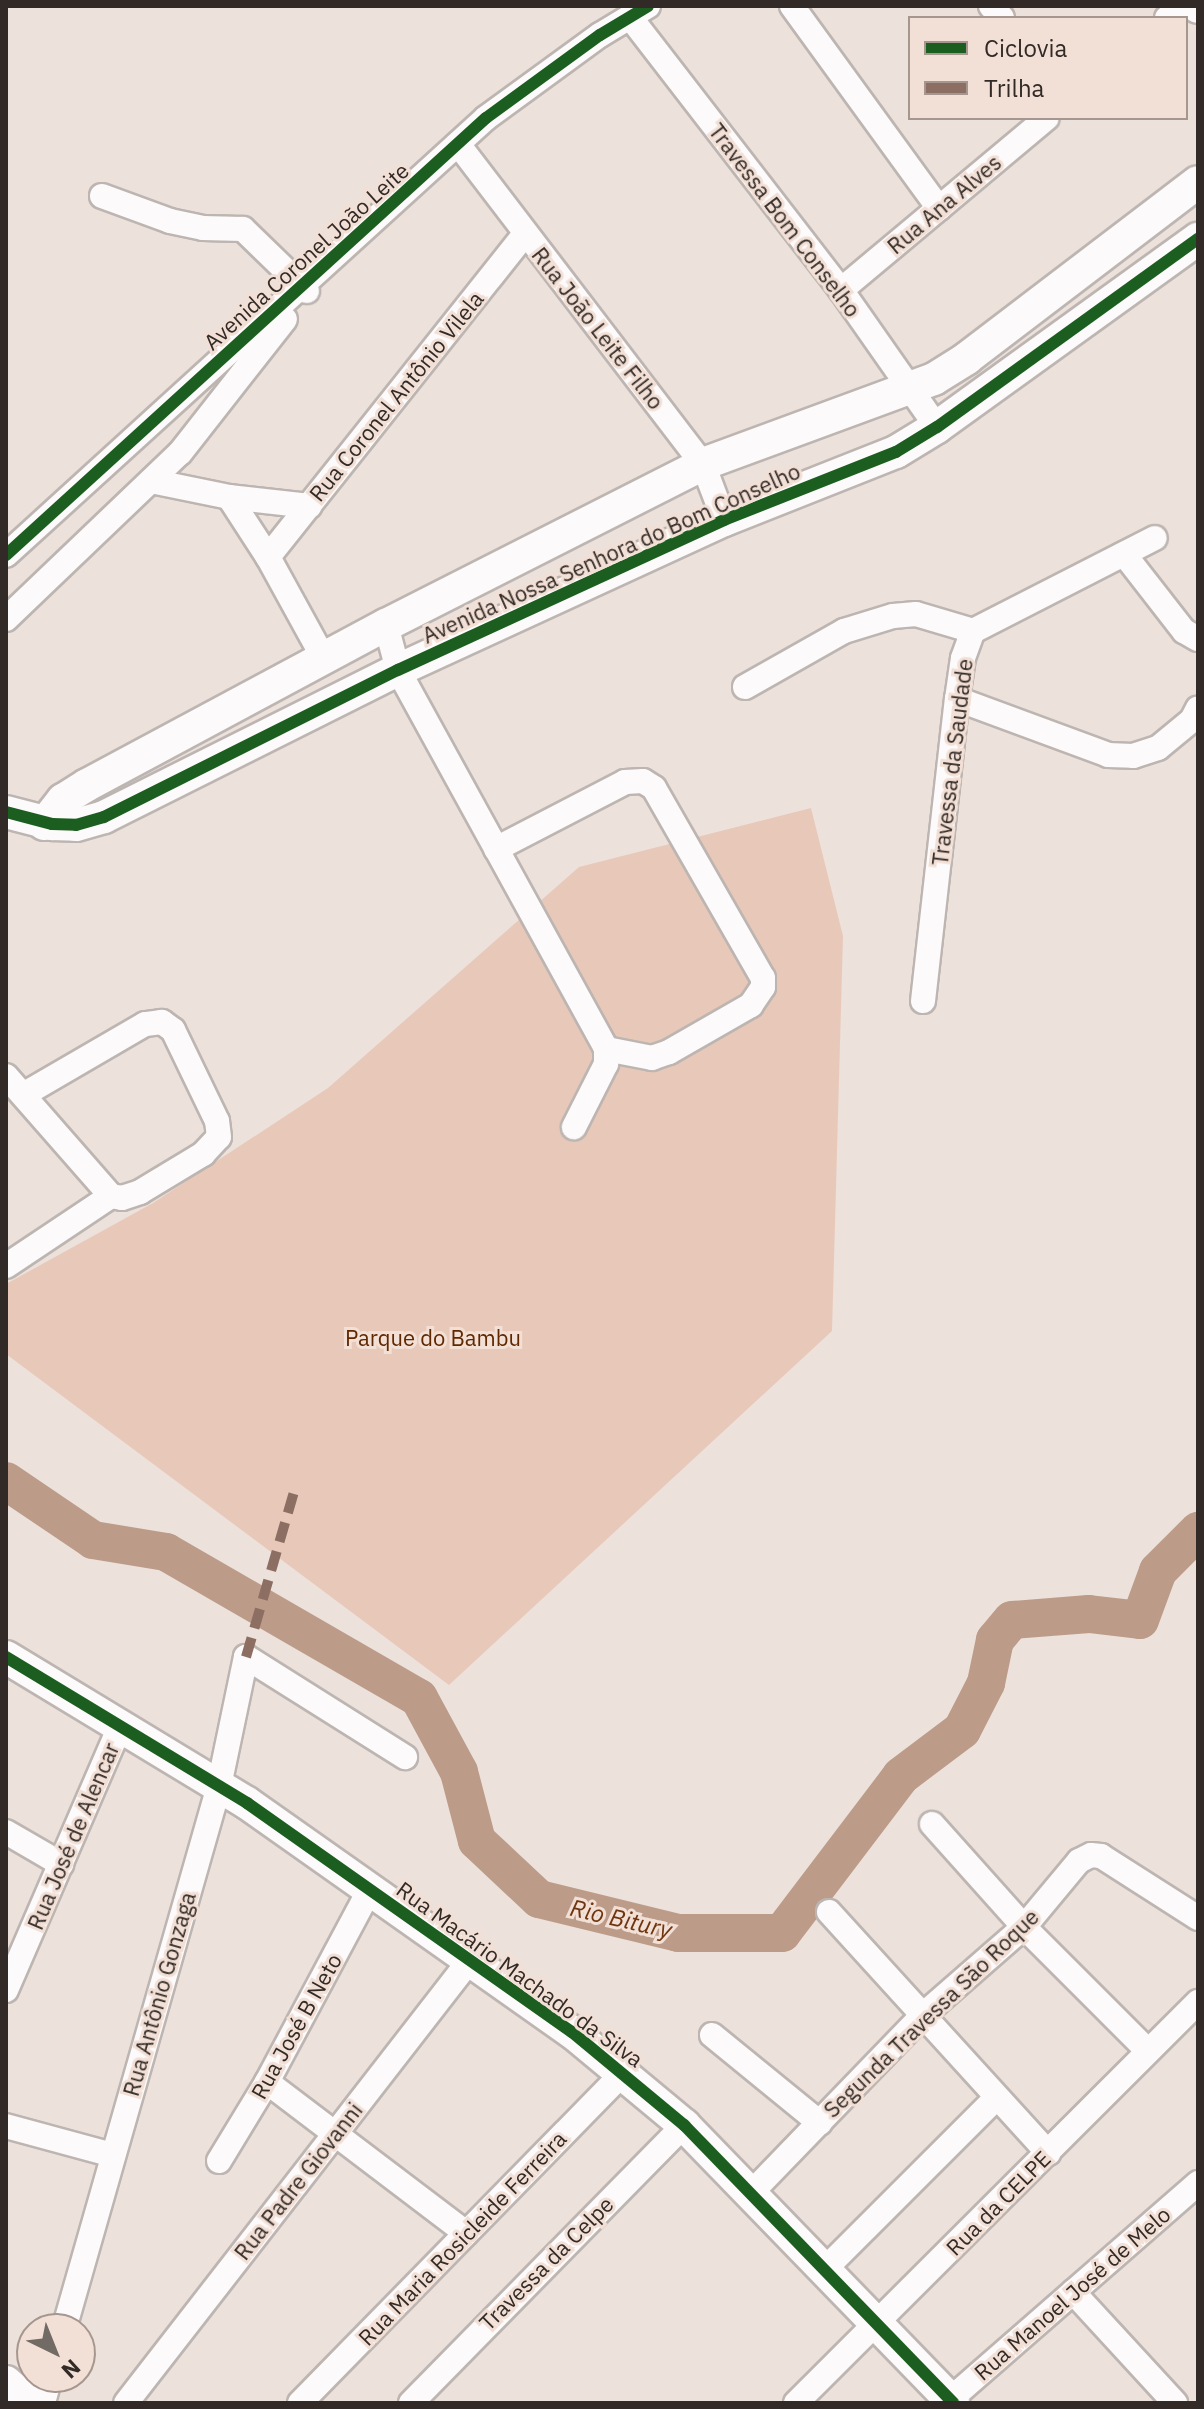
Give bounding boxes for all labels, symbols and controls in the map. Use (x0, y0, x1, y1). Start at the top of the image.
legend (908, 16, 1188, 120)
text: Ciclovia (984, 32, 1067, 64)
text: Trilha (984, 72, 1044, 104)
street label: Travessa Bom Conselho (704, 118, 866, 322)
street label: Rua Ana Alves (882, 149, 1006, 259)
street label: Avenida Coronel João Leite (198, 157, 414, 355)
street label: Rua João Leite Filho (527, 242, 669, 414)
street label: Rua Coronel Antônio Vilela (303, 286, 489, 506)
street label: Avenida Nossa Senhora do Bom Conselho (418, 457, 804, 649)
street label: Travessa da Saudade (926, 657, 978, 867)
park label: Parque do Bambu (345, 1325, 521, 1351)
street label: Rua José de Alencar (22, 1739, 124, 1933)
street label: Rua Macário Machado da Silva (392, 1876, 648, 2072)
street label: Rua Antônio Gonzaga (117, 1889, 201, 2099)
water label: Rio Bitury (567, 1893, 675, 1945)
street label: Segunda Travessa São Roque (818, 1903, 1044, 2123)
street label: Rua José B Neto (245, 1949, 347, 2103)
street label: Rua Padre Giovanni (228, 2097, 368, 2265)
street label: Rua Maria Rosicleide Ferreira (353, 2125, 571, 2351)
street label: Rua da CELPE (940, 2145, 1056, 2261)
street label: Travessa da Celpe (474, 2191, 618, 2335)
street label: Rua Manoel José de Melo (969, 2201, 1175, 2385)
north arrow (16, 2313, 96, 2393)
text: N (56, 2353, 87, 2385)

